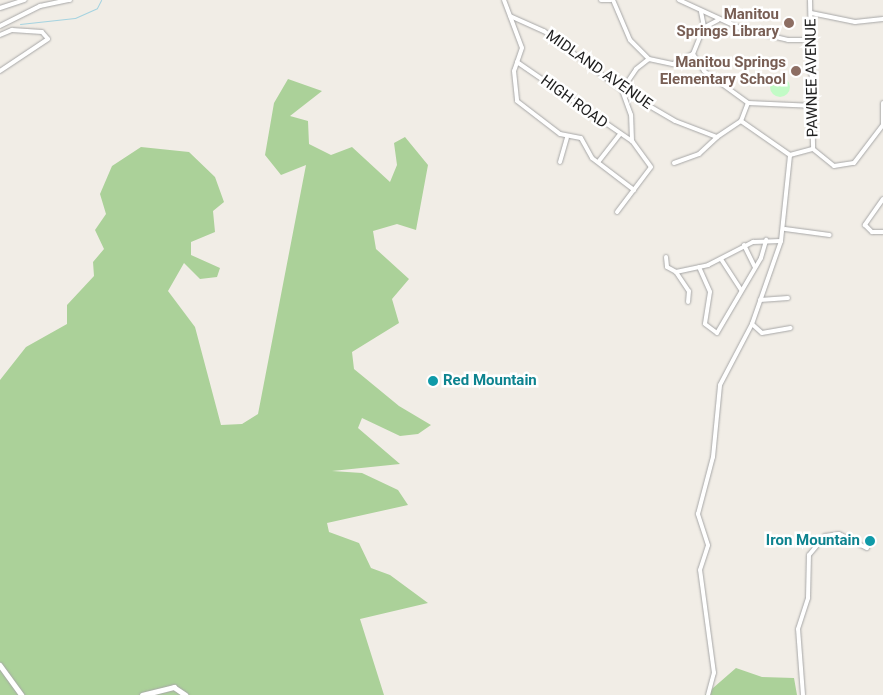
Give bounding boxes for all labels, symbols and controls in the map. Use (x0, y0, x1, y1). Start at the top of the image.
place label: Manitou Springs Library (676, 5, 779, 40)
marker: Manitou Springs Library (783, 17, 795, 29)
street label: PAWNEE AVENUE (802, 19, 822, 137)
street label: MIDLAND AVENUE (542, 27, 656, 113)
place label: Manitou Springs Elementary School (660, 53, 786, 88)
marker: Manitou Springs Elementary School (790, 65, 802, 77)
street label: HIGH ROAD (537, 72, 611, 132)
place label: Red Mountain (443, 372, 537, 390)
marker: Red Mountain (427, 375, 439, 387)
place label: Iron Mountain (766, 532, 860, 550)
marker: Iron Mountain (864, 535, 876, 547)

